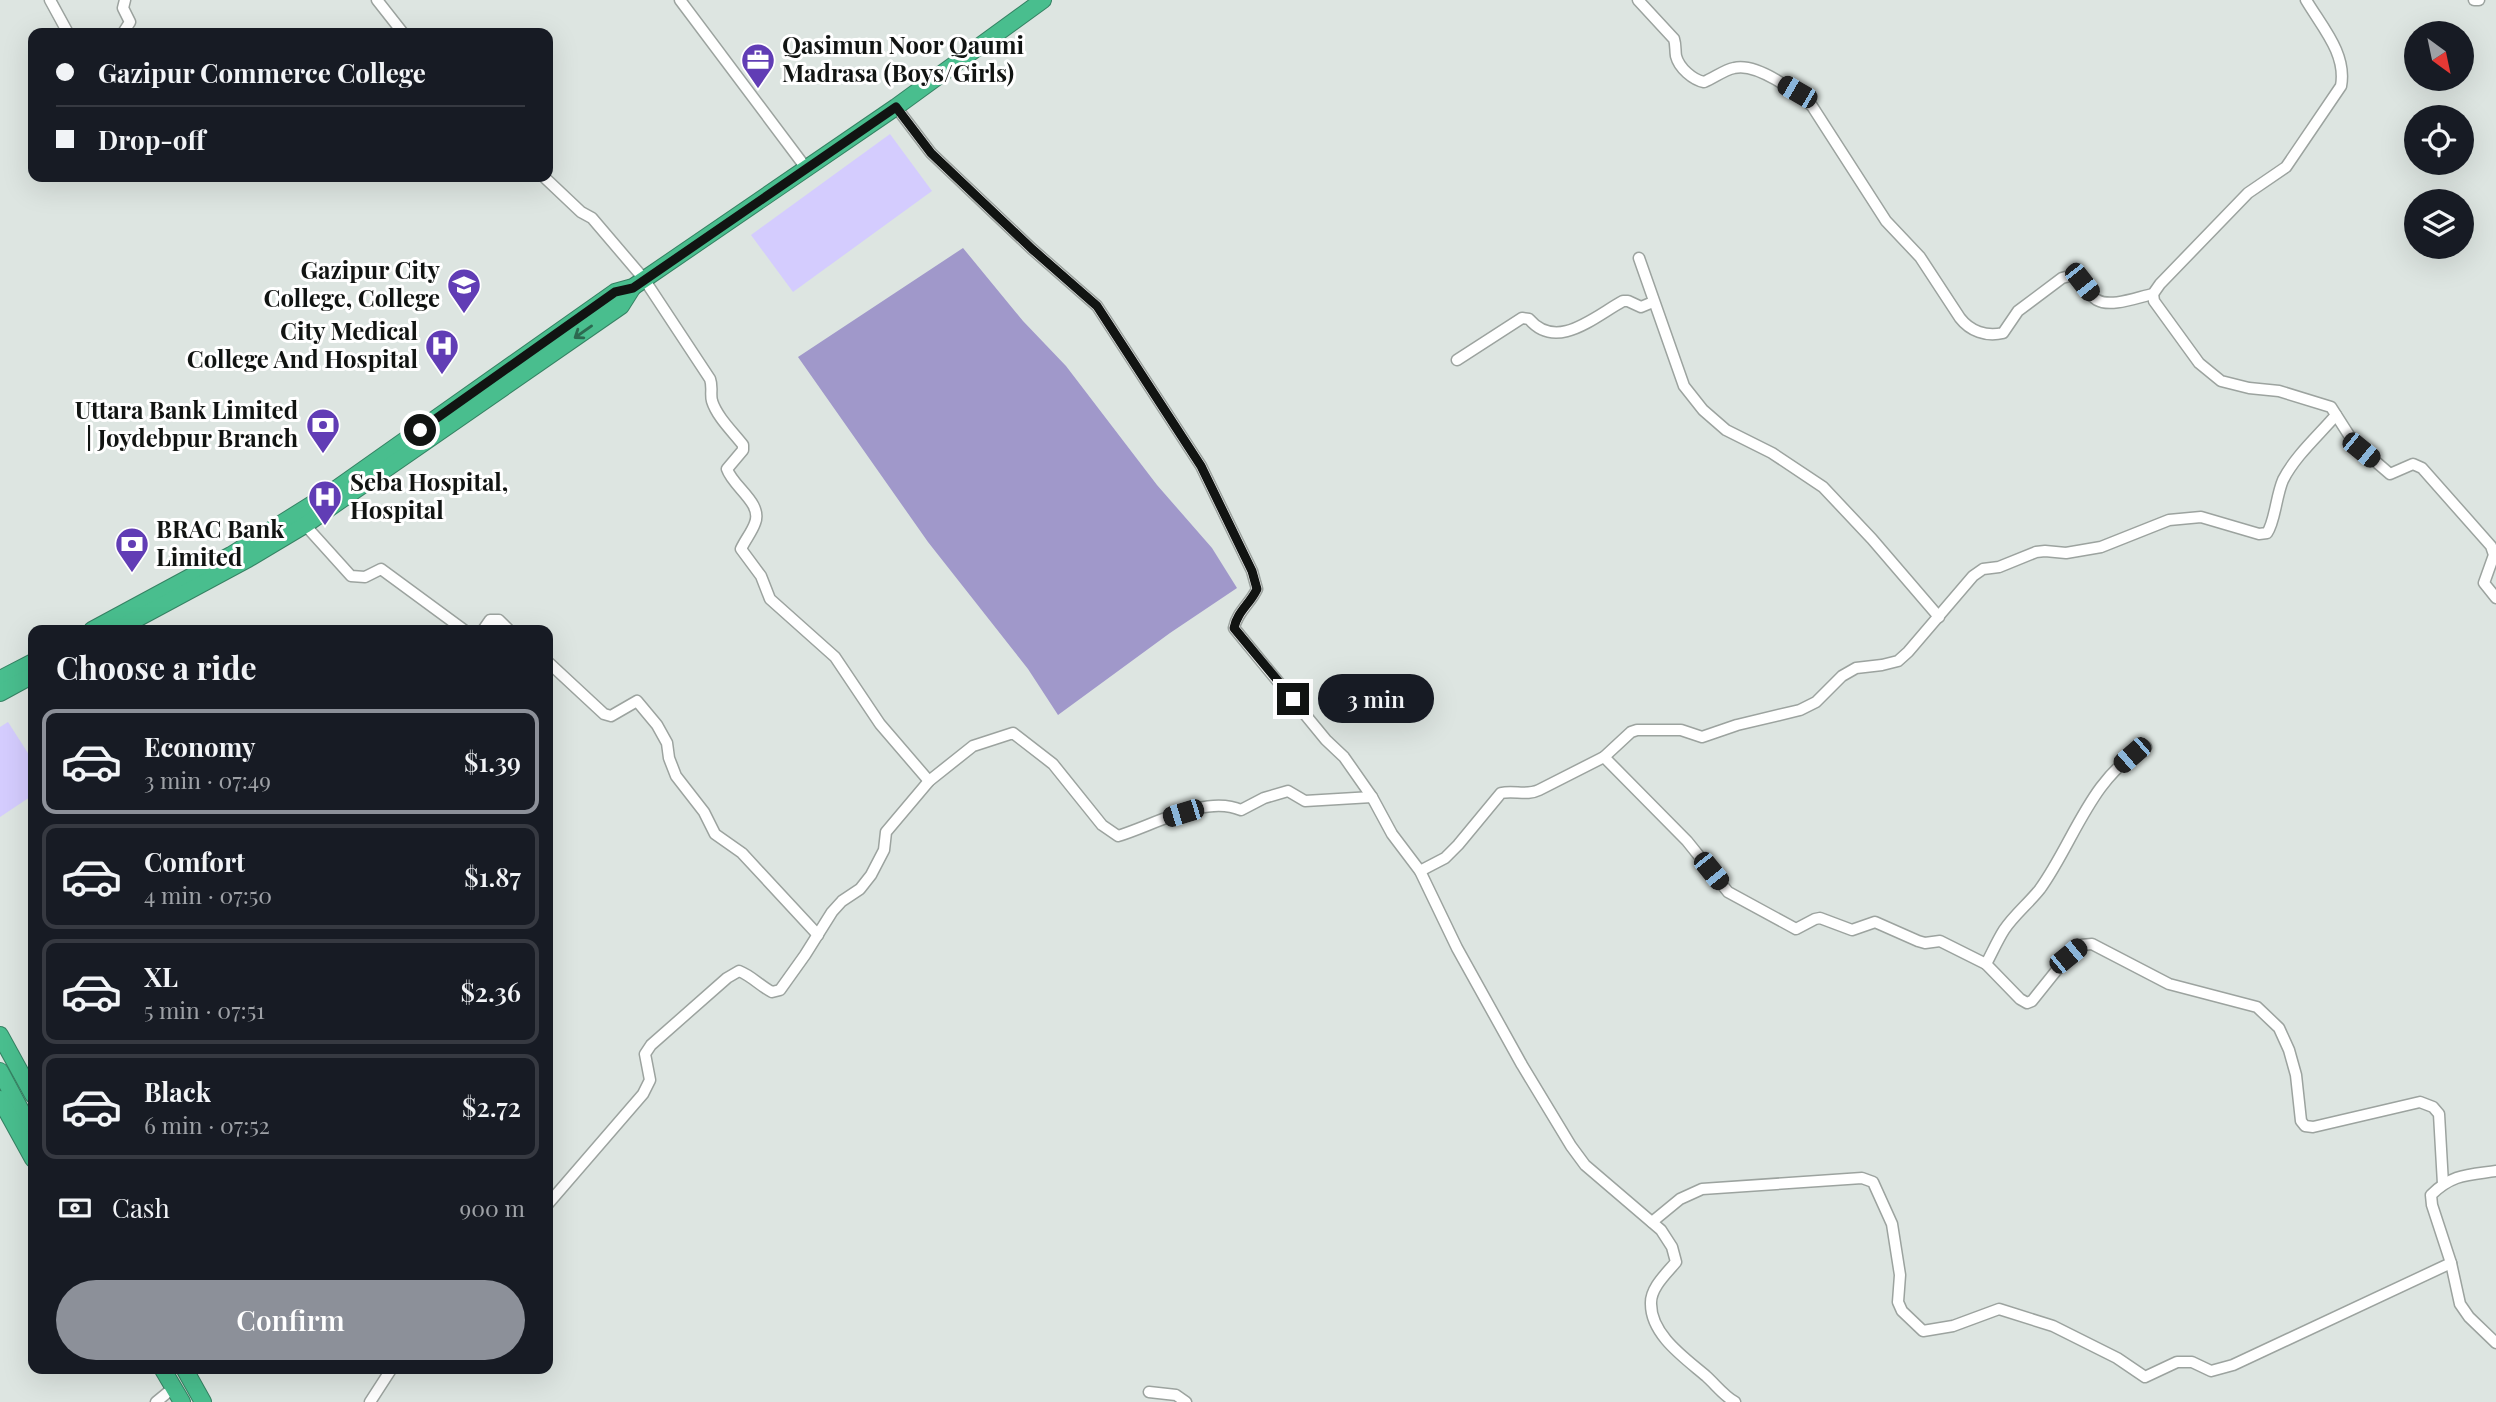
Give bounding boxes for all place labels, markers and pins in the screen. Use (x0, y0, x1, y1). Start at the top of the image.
place label: Qasimun Noor Qaumi Madrasa (Boys/Girls) (782, 28, 1024, 88)
office icon: Qasimun Noor Qaumi Madrasa (Boys/Girls) (739, 41, 777, 90)
place label: Gazipur City College, College (264, 253, 441, 313)
school or university icon: Gazipur City College, College (445, 266, 483, 315)
place label: City Medical College And Hospital (187, 314, 419, 374)
hospital icon: City Medical College And Hospital (423, 327, 461, 376)
place label: Uttara Bank Limited | Joydebpur Branch (75, 393, 298, 453)
bank icon: Uttara Bank Limited | Joydebpur Branch (304, 406, 342, 455)
place label: Seba Hospital, Hospital (350, 465, 508, 525)
hospital icon: Seba Hospital, Hospital (306, 478, 344, 527)
place label: BRAC Bank Limited (156, 512, 285, 572)
bank icon: BRAC Bank Limited (113, 525, 151, 574)

